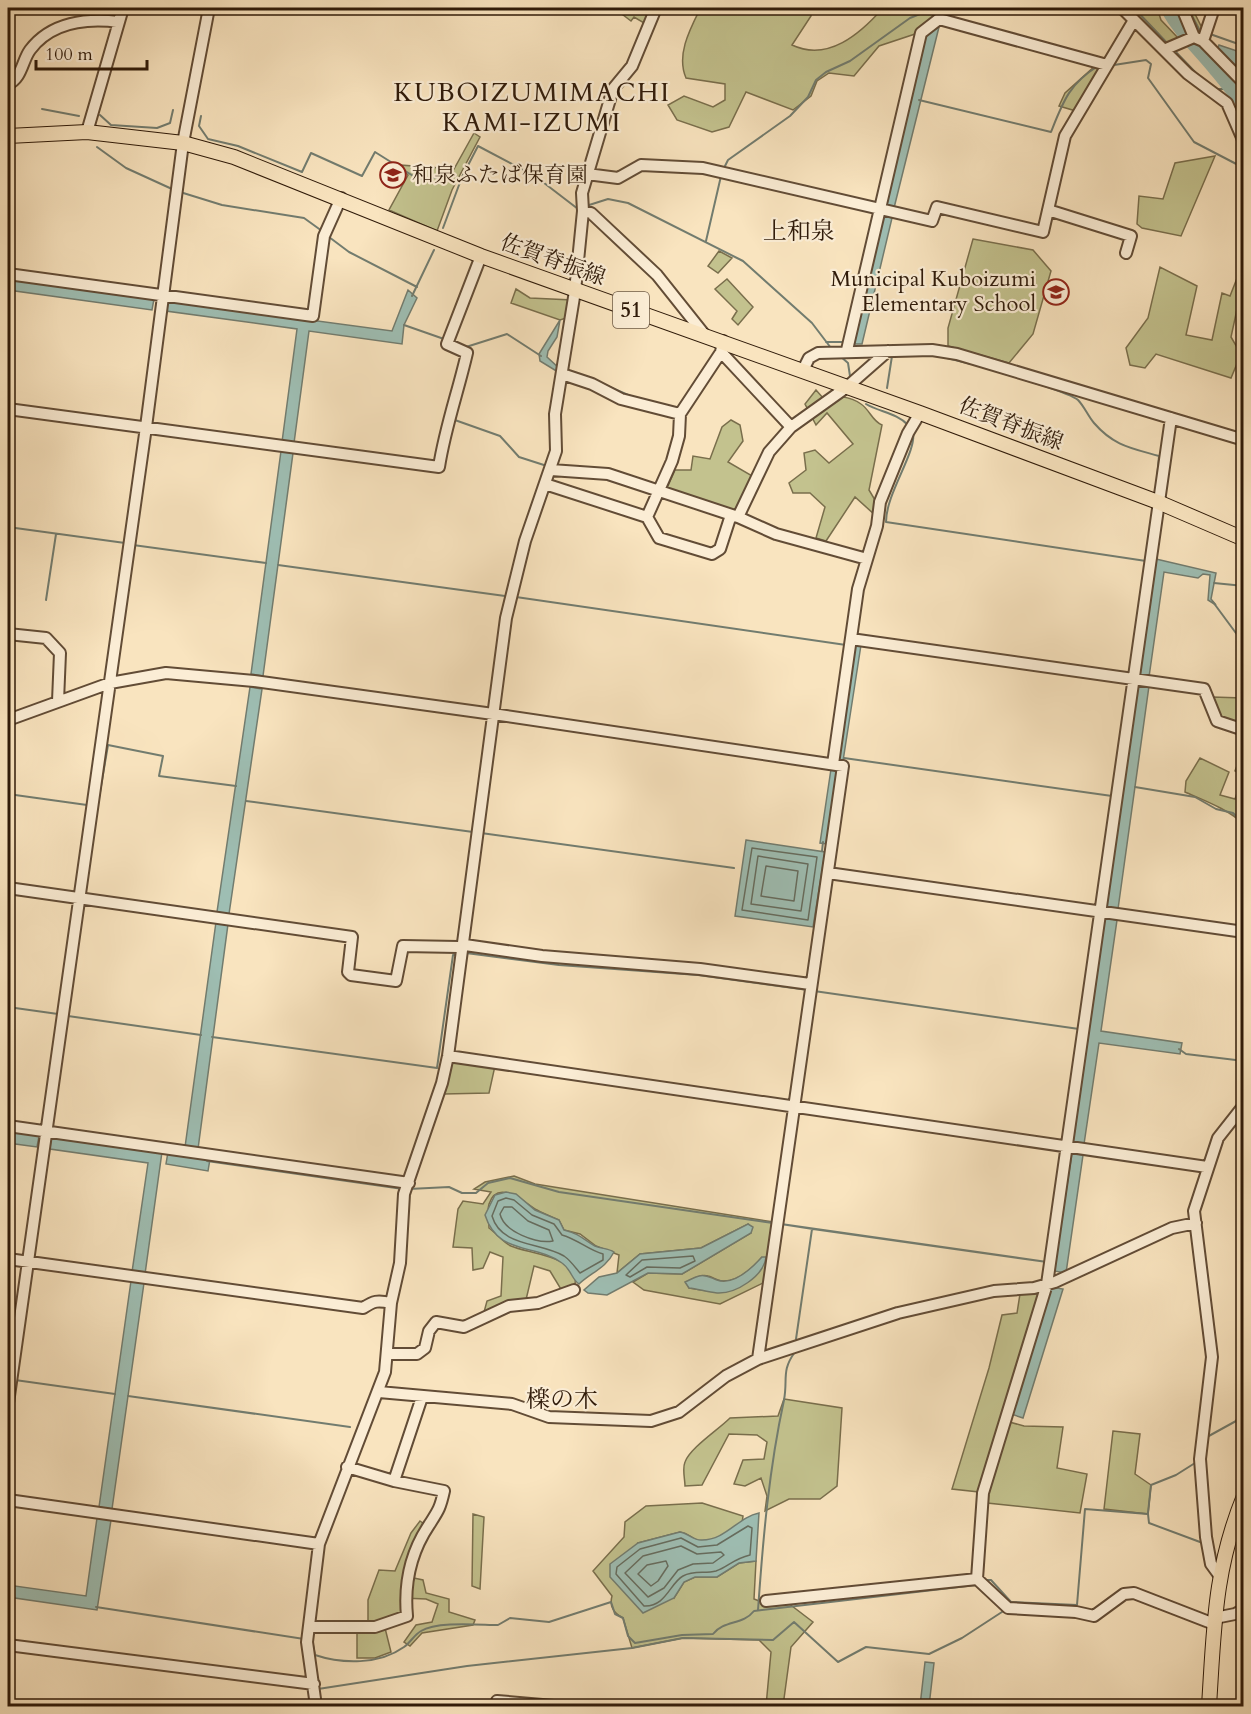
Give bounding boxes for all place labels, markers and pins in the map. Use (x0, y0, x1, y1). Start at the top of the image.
school or university icon: 和泉ふたば保育園 (378, 160, 408, 190)
place label: 和泉ふたば保育園 (412, 160, 588, 190)
place label: Municipal Kuboizumi Elementary School (831, 264, 1036, 319)
school or university icon: Municipal Kuboizumi Elementary School (1041, 277, 1071, 307)

